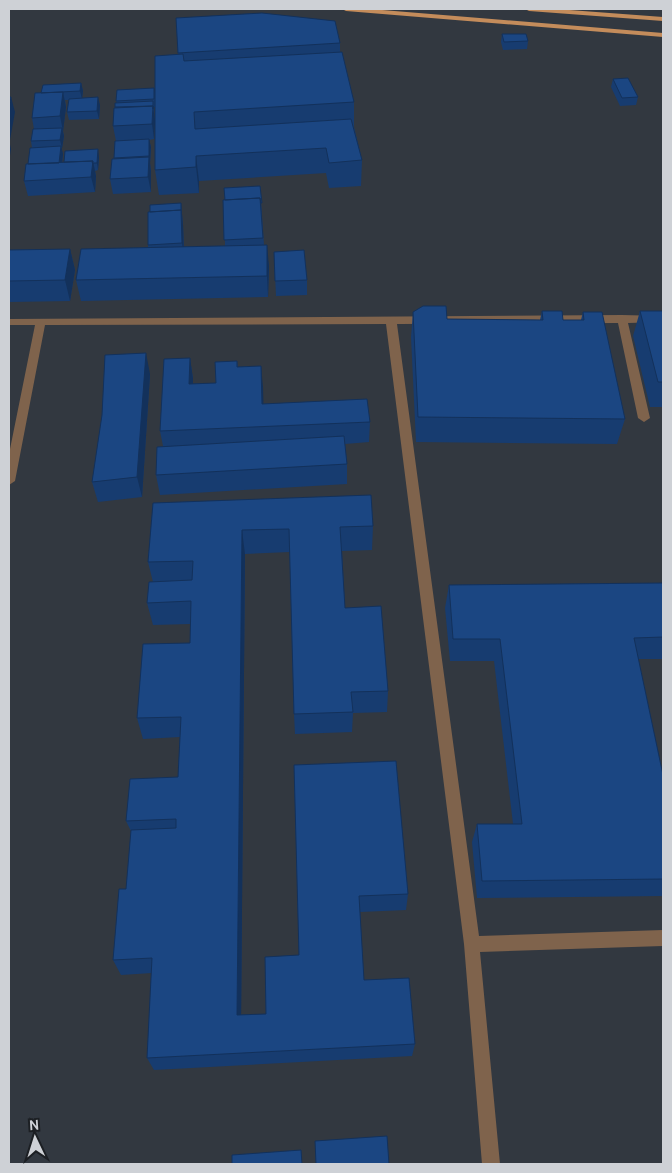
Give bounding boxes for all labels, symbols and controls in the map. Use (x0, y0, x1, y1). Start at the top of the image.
north arrow (10, 1113, 60, 1163)
text: N (29, 1116, 40, 1134)

